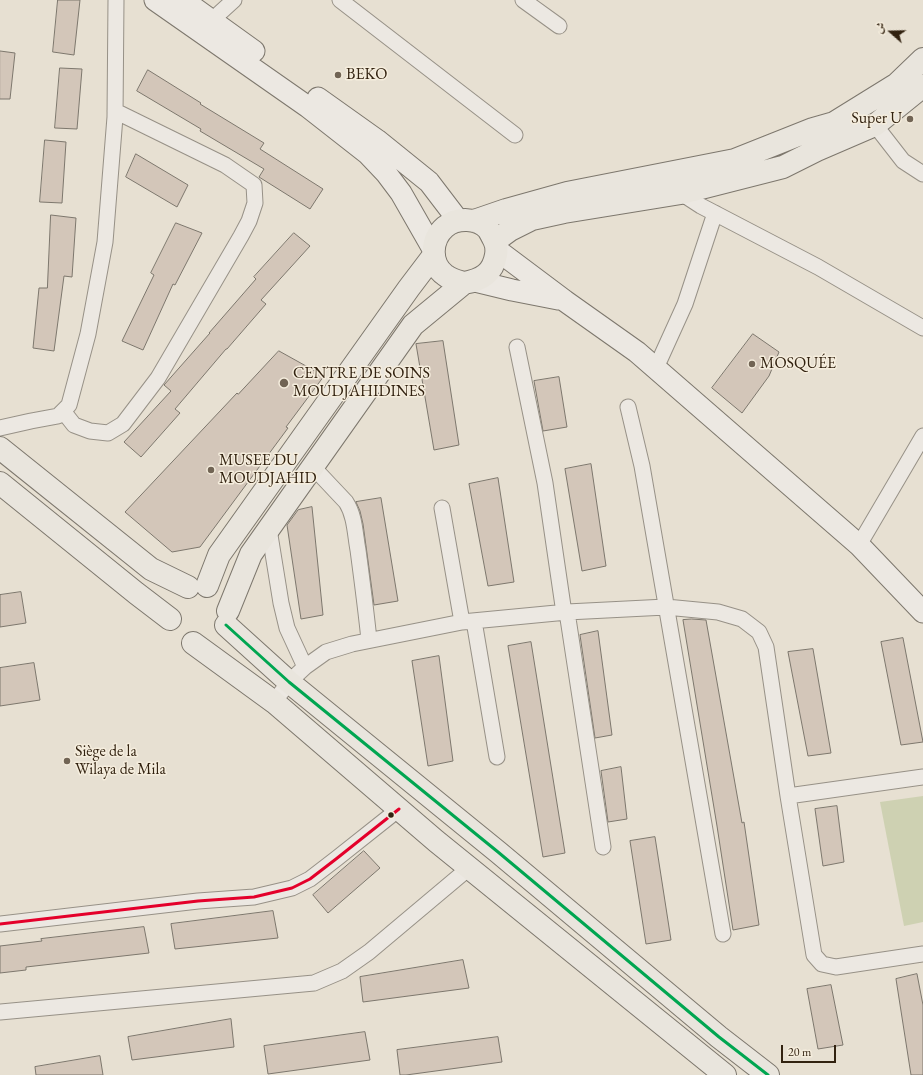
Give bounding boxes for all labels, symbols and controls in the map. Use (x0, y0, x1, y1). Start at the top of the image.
north arrow (871, 12, 911, 52)
text: ش (871, 20, 888, 35)
place label: BEKO (346, 65, 388, 85)
marker: BEKO (333, 70, 343, 80)
place label: Super U (851, 109, 902, 129)
marker: Super U (905, 114, 915, 124)
place label: MOSQUÉE (760, 354, 836, 374)
marker: MOSQUÉE (747, 359, 757, 369)
place label: CENTRE DE SOINS MOUDJAHIDINES (293, 364, 430, 402)
marker: CENTRE DE SOINS MOUDJAHIDINES (278, 377, 290, 389)
place label: MUSEE DU MOUDJAHID (219, 451, 316, 489)
marker: MUSEE DU MOUDJAHID (206, 465, 216, 475)
place label: Siège de la Wilaya de Mila (75, 742, 166, 780)
marker: Siège de la Wilaya de Mila (62, 756, 72, 766)
unlabelled marker (386, 810, 396, 820)
scale bar (783, 1037, 838, 1063)
text: 20 m (788, 1044, 811, 1060)

